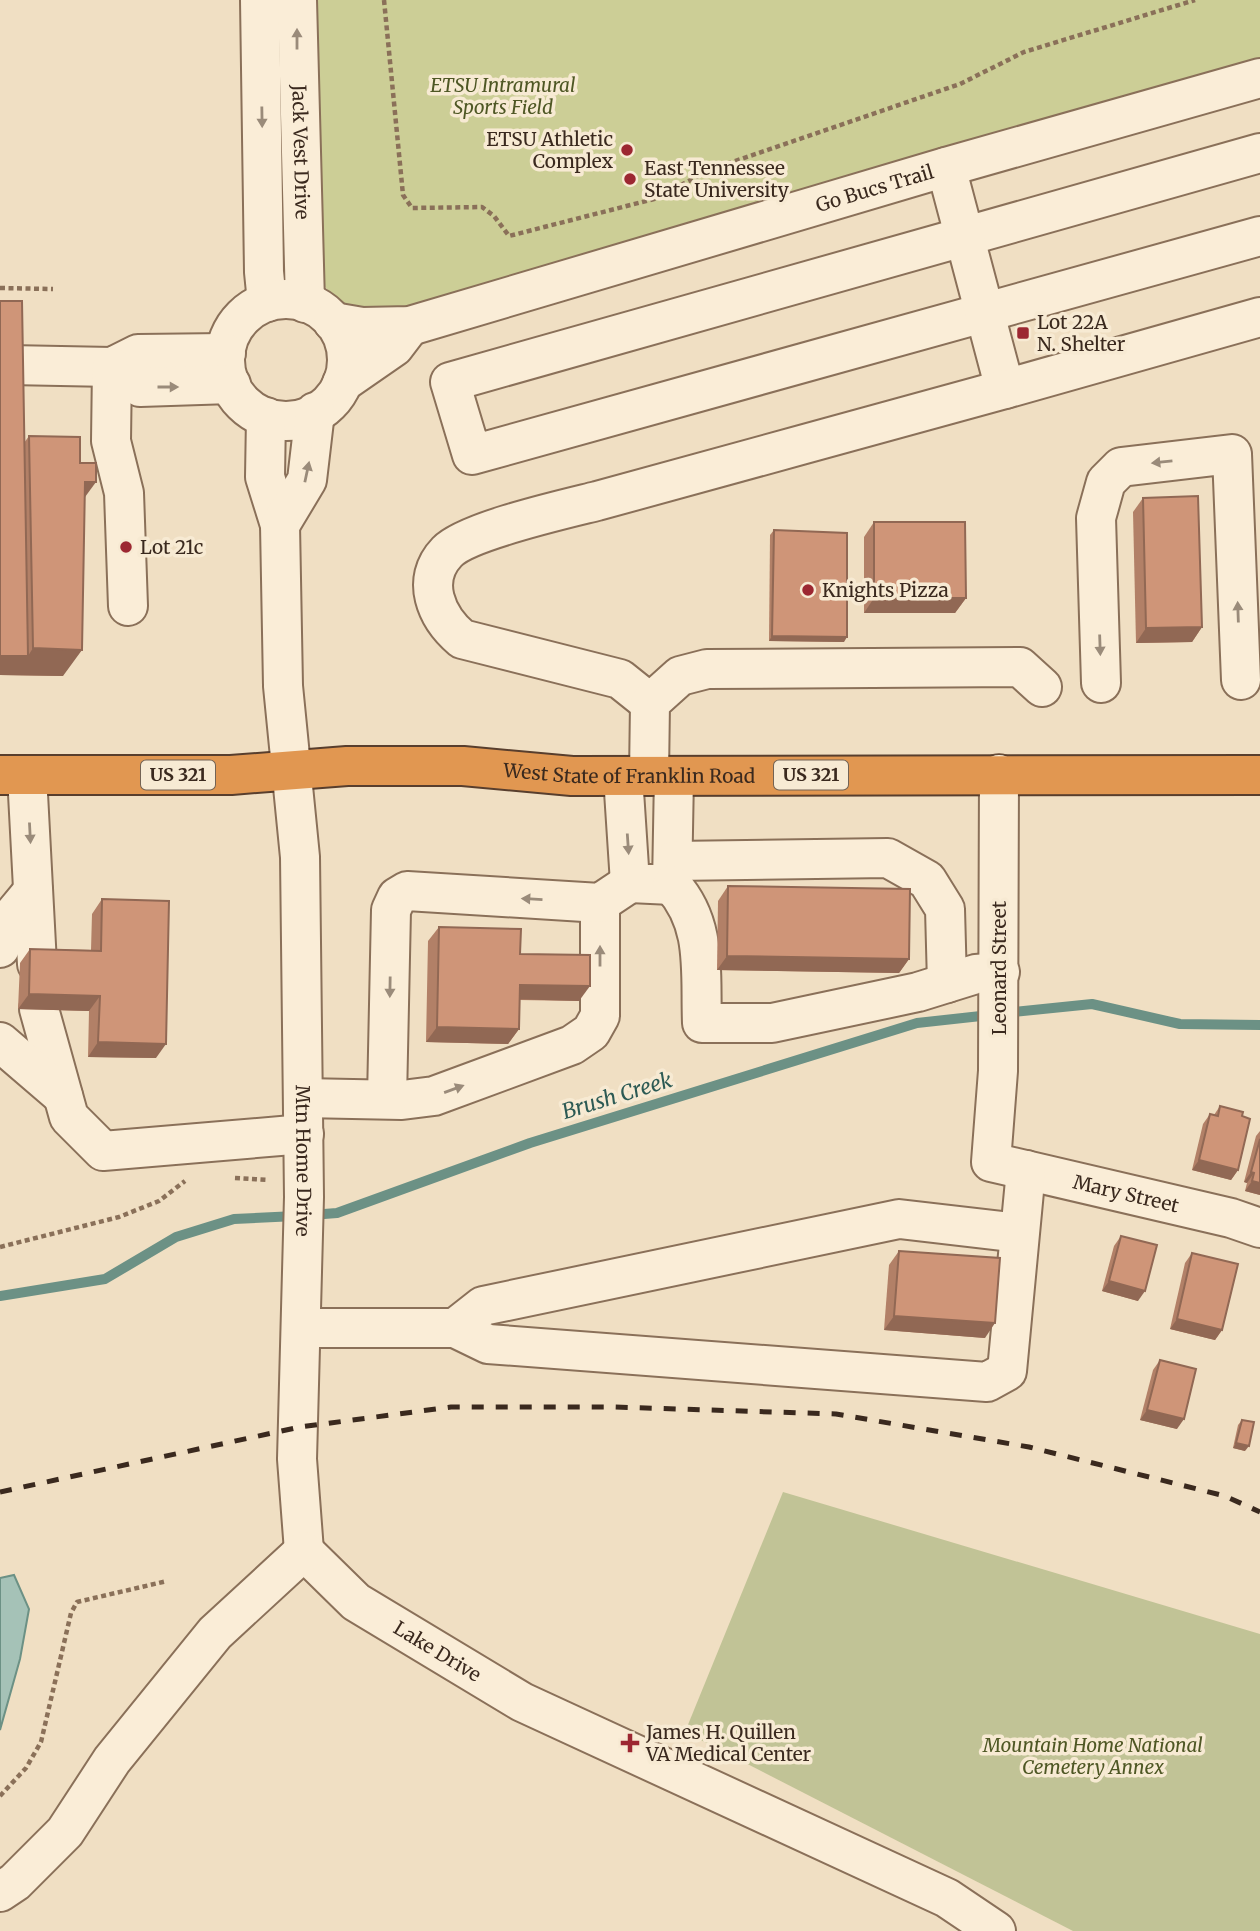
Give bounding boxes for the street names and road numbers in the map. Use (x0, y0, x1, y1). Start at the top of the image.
street label: Jack Vest Drive (287, 83, 315, 220)
street label: Go Bucs Trail (813, 159, 936, 217)
street label: West State of Franklin Road (501, 758, 755, 788)
road number: US 321 (141, 760, 215, 790)
road number: US 321 (774, 760, 848, 790)
street label: Leonard Street (987, 900, 1011, 1035)
street label: Mtn Home Drive (291, 1085, 316, 1237)
street label: Mary Street (1071, 1170, 1182, 1218)
street label: Lake Drive (389, 1616, 486, 1687)

